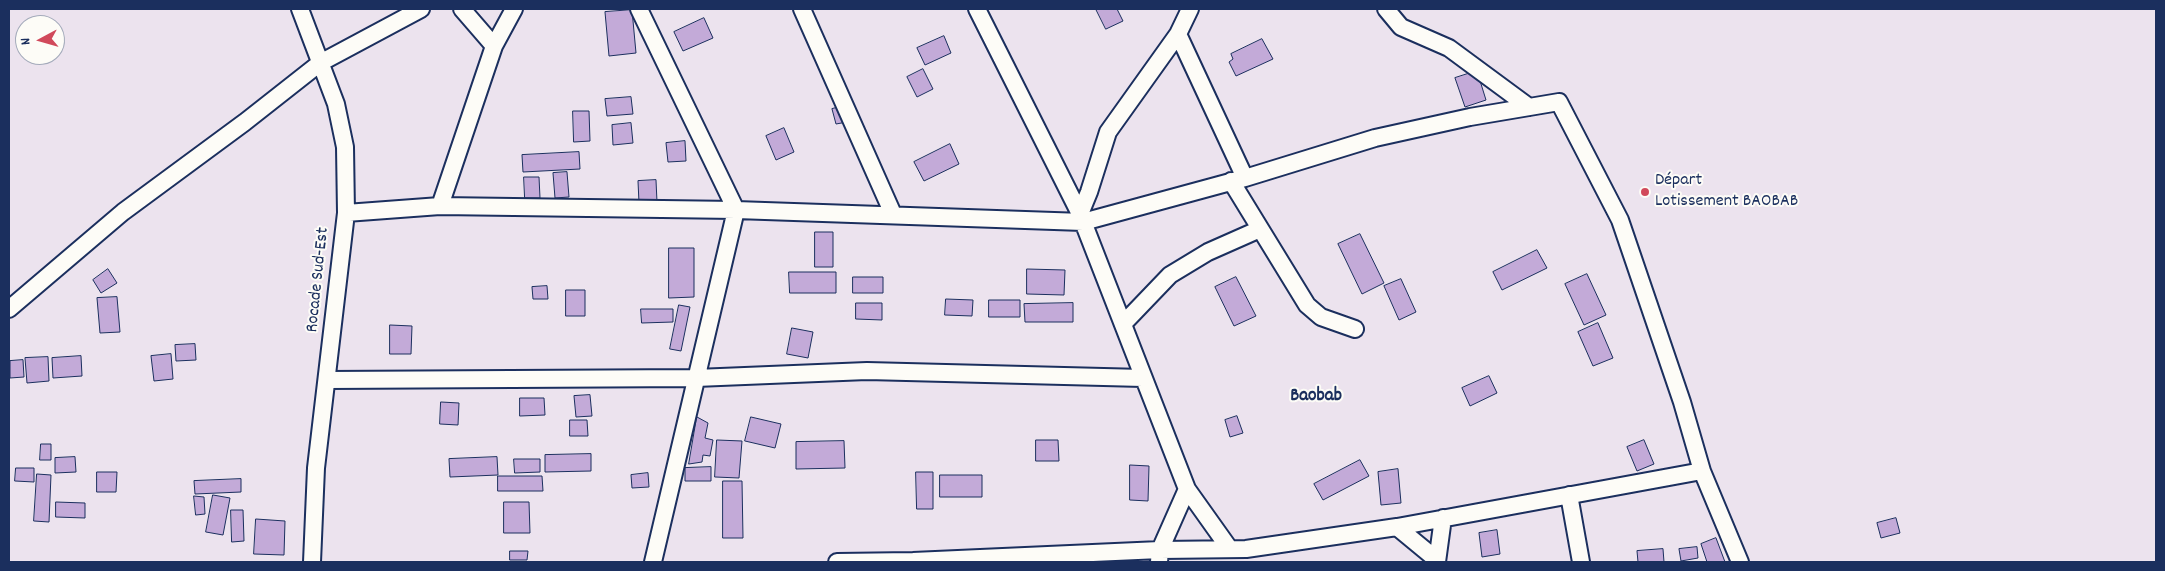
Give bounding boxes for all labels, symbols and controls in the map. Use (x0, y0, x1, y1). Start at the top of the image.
north arrow (15, 15, 65, 65)
text: N (16, 37, 36, 46)
place label: Départ Lotissement BAOBAB (1655, 171, 1798, 213)
marker: Départ Lotissement BAOBAB (1639, 186, 1651, 198)
street label: Rocade Sud-Est (303, 226, 335, 334)
district label: Baobab (1290, 386, 1342, 408)

